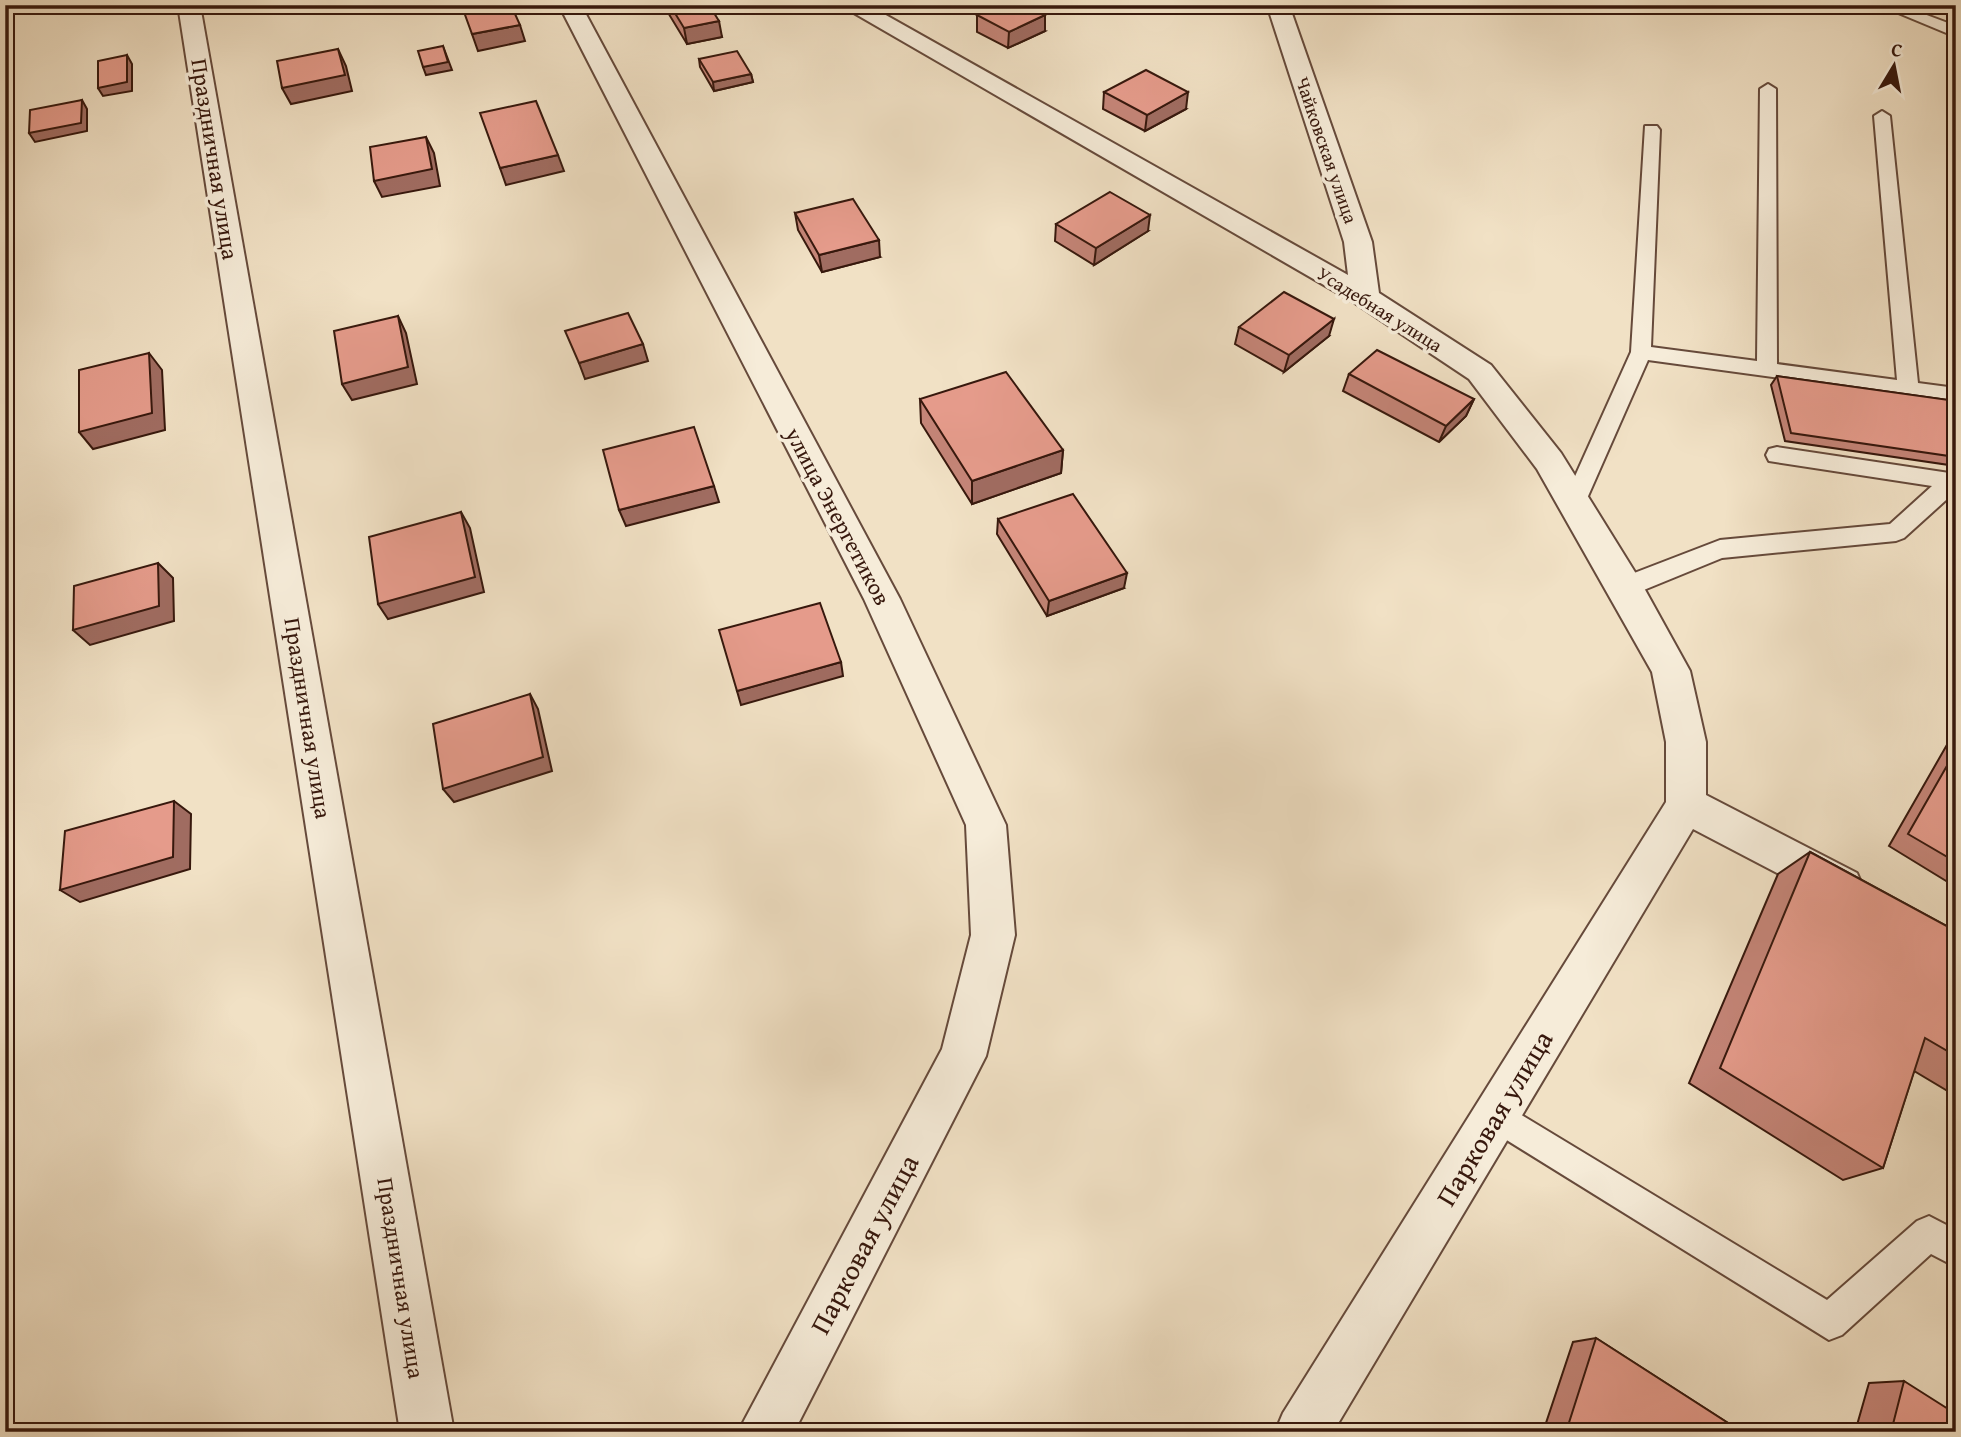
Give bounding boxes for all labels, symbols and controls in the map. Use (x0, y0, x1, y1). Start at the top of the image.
north arrow (1860, 32, 1930, 102)
text: С (1889, 35, 1905, 64)
street label: Праздничная улица (183, 56, 248, 262)
street label: Чайковская улица (1289, 73, 1365, 227)
street label: Усадебная улица (1312, 259, 1448, 359)
street label: улица Энергетиков (777, 420, 899, 611)
street label: Праздничная улица (276, 615, 341, 821)
street label: Парковая улица (1425, 1022, 1563, 1213)
street label: Парковая улица (799, 1146, 929, 1341)
street label: Праздничная улица (369, 1175, 434, 1381)

